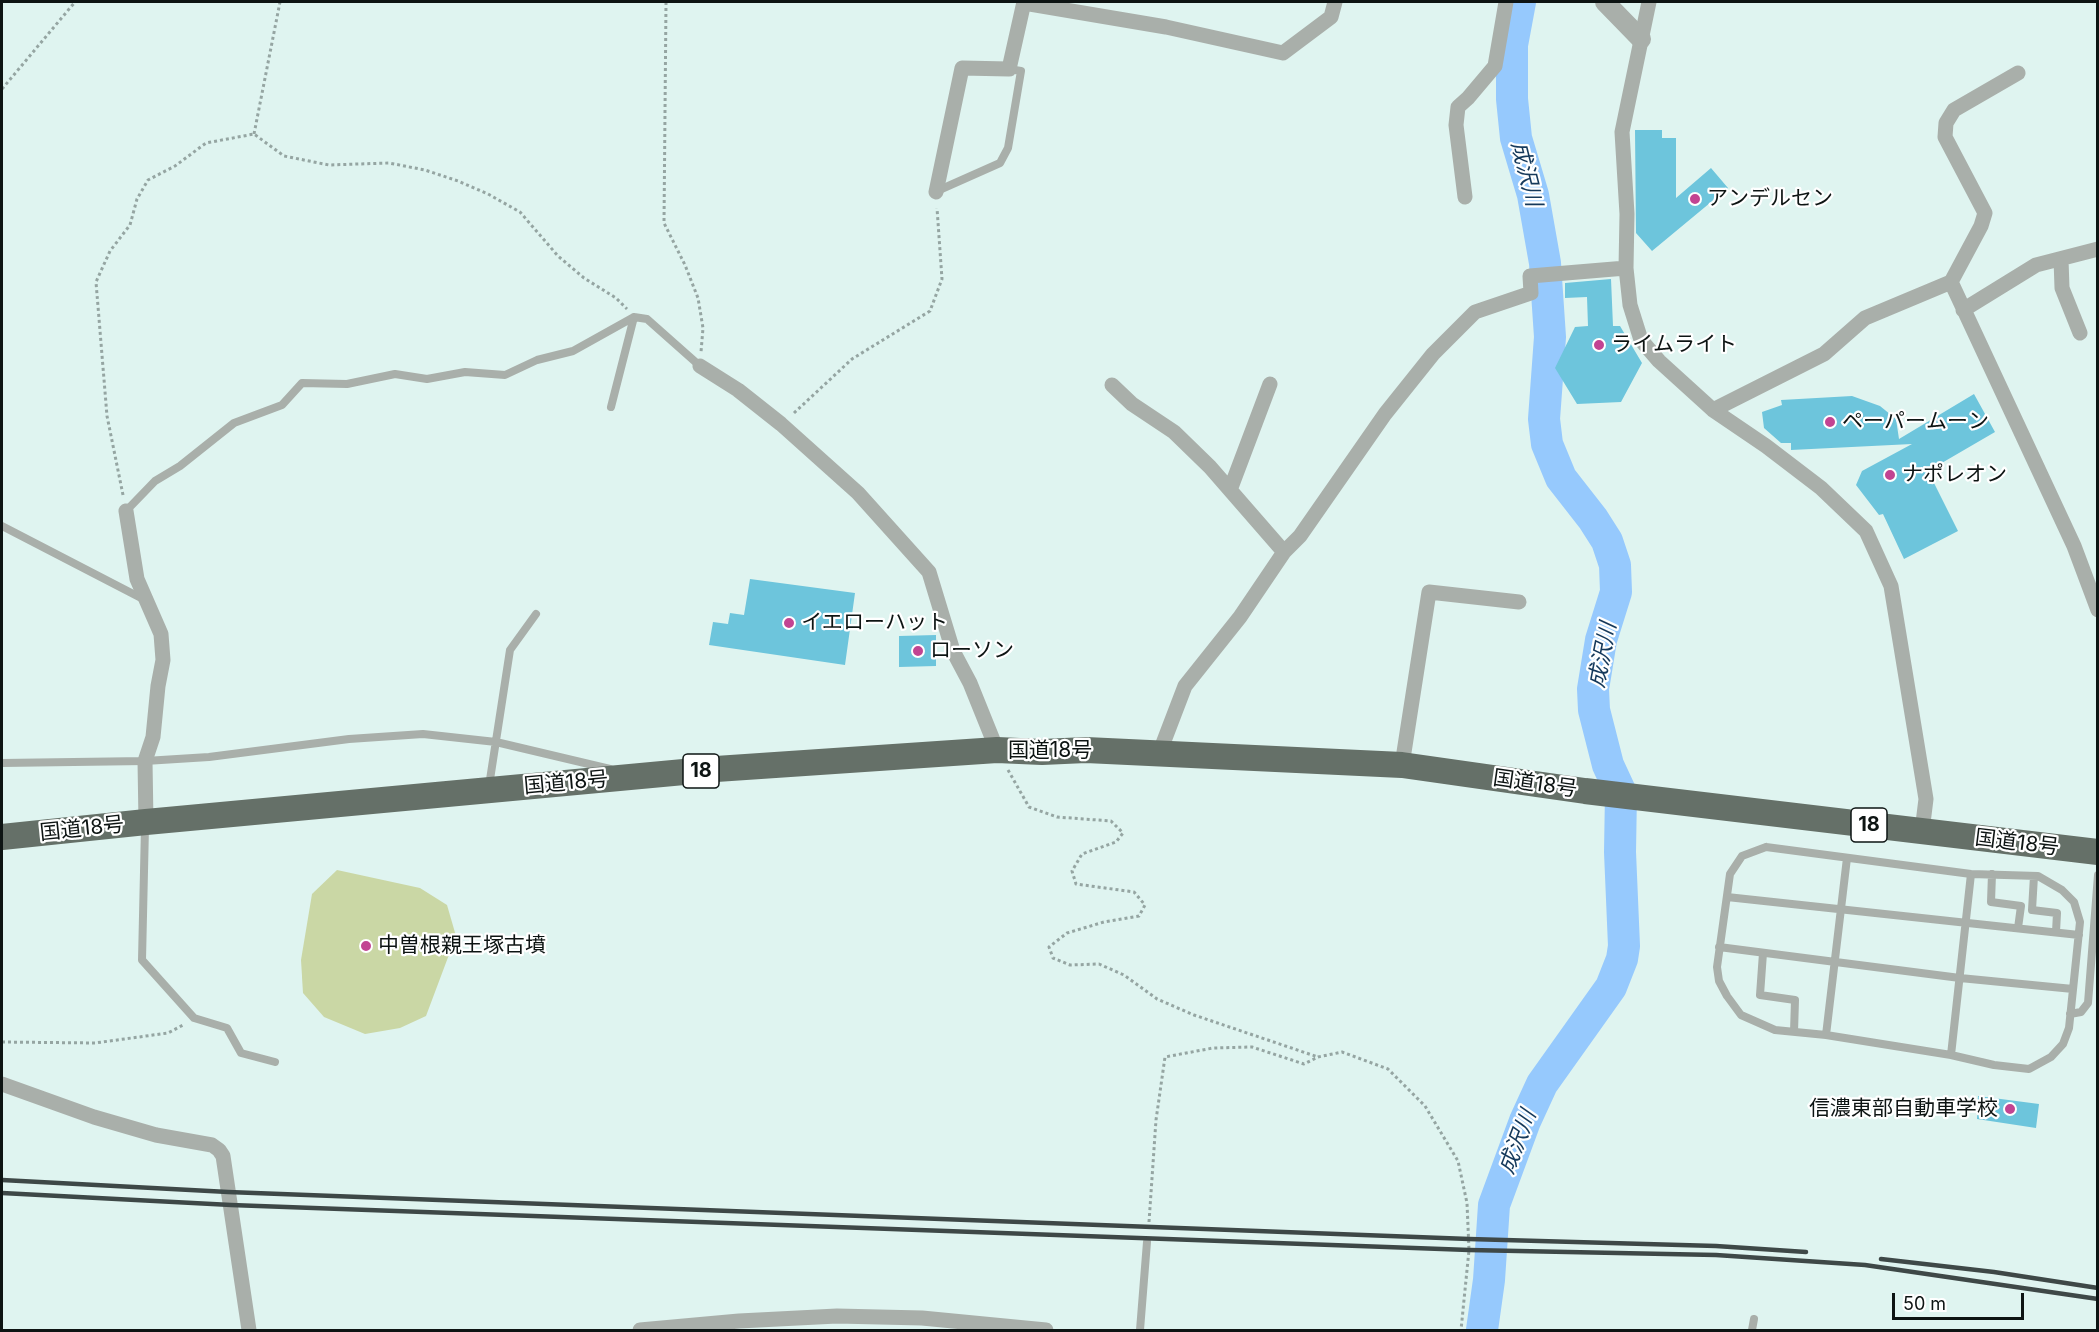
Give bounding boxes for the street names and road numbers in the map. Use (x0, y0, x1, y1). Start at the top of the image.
street label: 国道18号 (1008, 738, 1092, 764)
road number: 18 (683, 754, 719, 788)
street label: 国道18号 (1491, 766, 1579, 802)
street label: 国道18号 (523, 767, 609, 799)
road number: 18 (1851, 808, 1887, 842)
street label: 国道18号 (39, 812, 125, 846)
street label: 国道18号 (1974, 825, 2060, 861)

